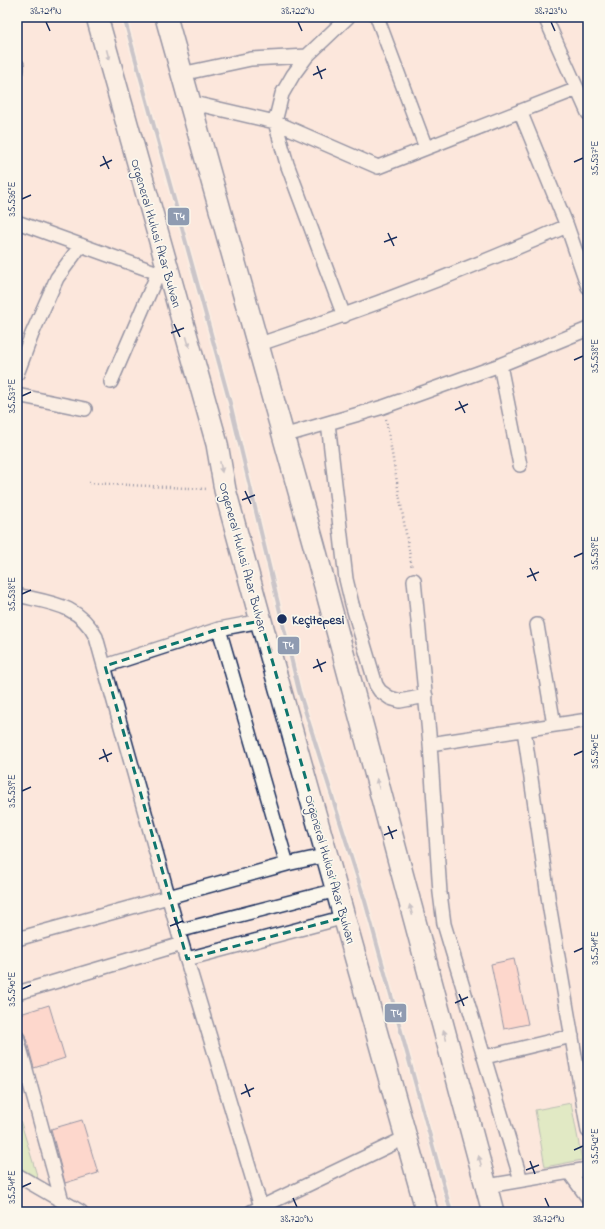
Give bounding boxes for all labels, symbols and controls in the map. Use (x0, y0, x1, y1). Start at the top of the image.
text: 38.721°N (30, 4, 62, 19)
text: 38.722°N (281, 4, 315, 19)
text: 38.723°N (535, 4, 568, 19)
one-way arrow (105, 49, 111, 61)
text: 35.537°E (588, 141, 603, 175)
street label: Orgeneral Hulusi Akar Bulvarı (124, 157, 186, 311)
text: 35.536°E (5, 182, 20, 216)
line badge: T4 (167, 207, 190, 226)
text: T4 (174, 209, 185, 225)
one-way arrow (185, 336, 191, 348)
text: 35.538°E (588, 339, 603, 373)
text: 35.537°E (5, 379, 20, 413)
one-way arrow (218, 461, 224, 473)
street label: Orgeneral Hulusi Akar Bulvarı (212, 480, 272, 635)
text: 35.539°E (588, 536, 603, 570)
text: 35.538°E (5, 577, 20, 611)
place label: Keçitepesi (292, 611, 344, 630)
marker: Keçitepesi (275, 612, 289, 626)
line badge: T4 (277, 636, 300, 655)
text: T4 (283, 638, 294, 654)
one-way arrow (265, 641, 271, 653)
text: 35.540°E (588, 734, 603, 768)
text: 35.539°E (5, 774, 20, 808)
one-way arrow (375, 778, 381, 790)
street label: Orgeneral Hulusi Akar Bulvarı (298, 793, 360, 947)
one-way arrow (408, 904, 414, 916)
text: 35.541°E (588, 931, 603, 965)
text: 35.540°E (5, 972, 20, 1006)
line badge: T4 (384, 1003, 407, 1023)
text: T4 (391, 1006, 402, 1022)
one-way arrow (442, 1029, 448, 1041)
text: 35.542°E (588, 1128, 603, 1164)
one-way arrow (476, 1155, 482, 1167)
text: 35.541°E (5, 1170, 20, 1204)
text: 38.720°N (281, 1212, 314, 1227)
text: 38.721°N (533, 1212, 565, 1227)

